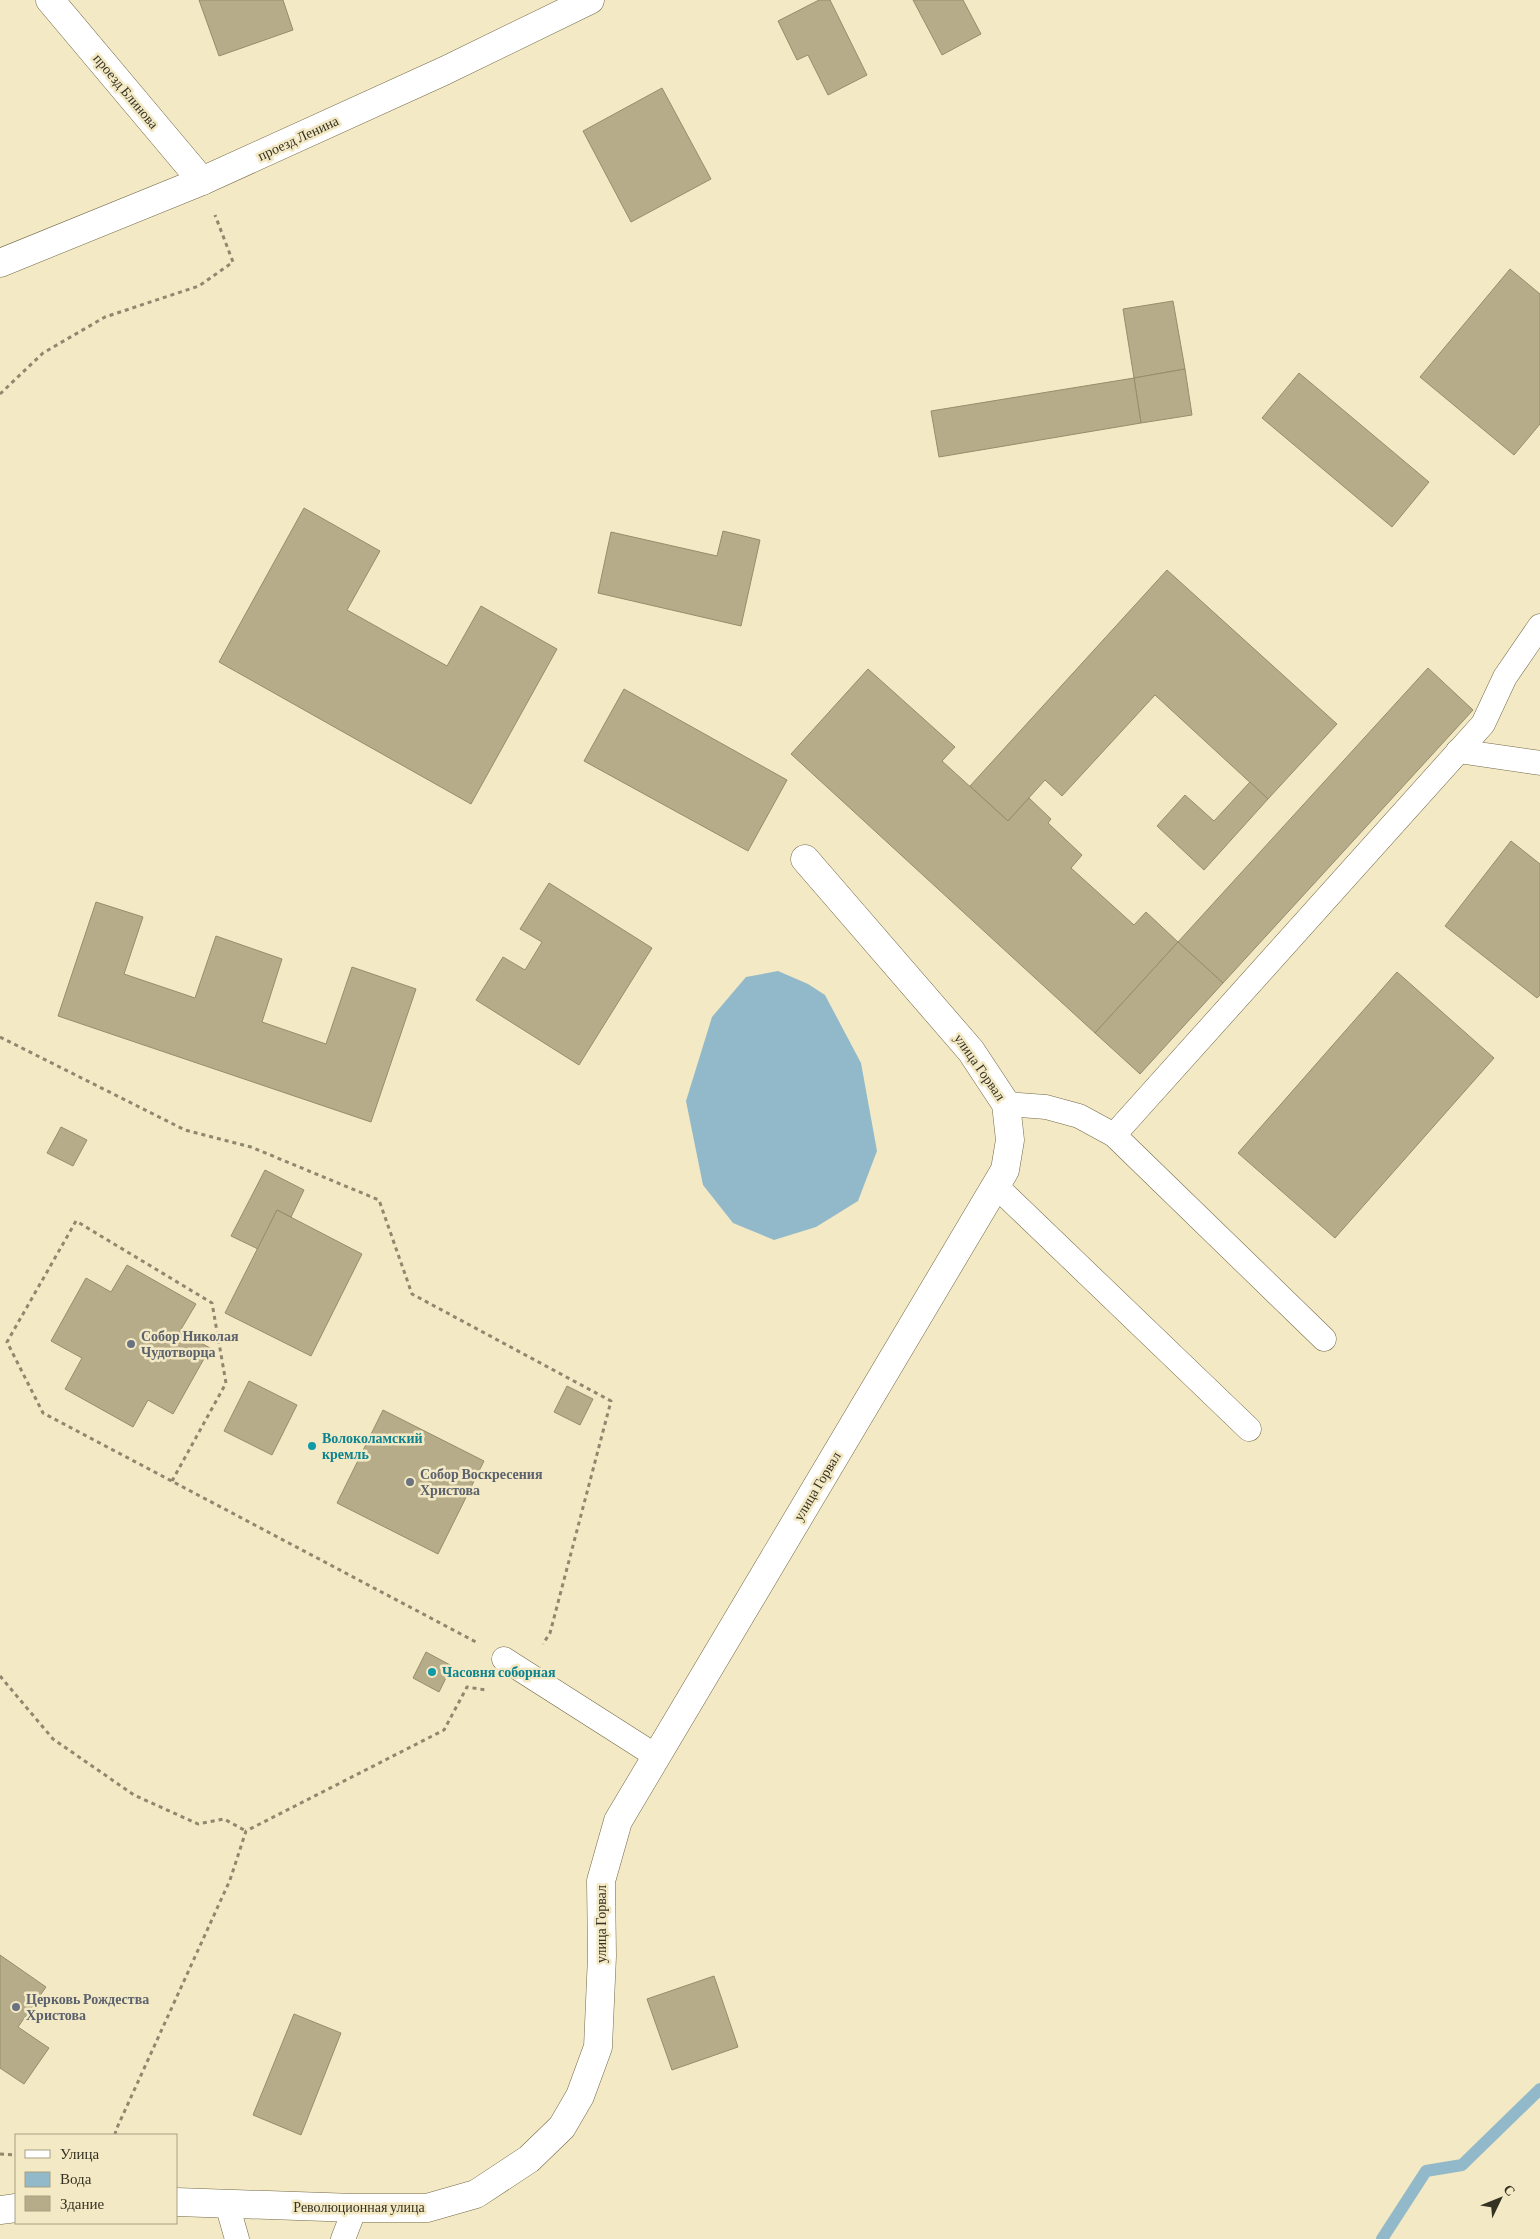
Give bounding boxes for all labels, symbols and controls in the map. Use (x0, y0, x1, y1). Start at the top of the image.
street label: проезд Блинова (90, 50, 162, 132)
street label: проезд Ленина (255, 112, 342, 164)
street label: улица Горвал (951, 1031, 1009, 1103)
place label: Собор Николая Чудотворца (141, 1328, 239, 1360)
marker: Собор Николая Чудотворца (125, 1338, 137, 1350)
place label: Волоколамский кремль (322, 1430, 423, 1462)
marker: Волоколамский кремль (306, 1440, 318, 1452)
street label: улица Горвал (790, 1449, 844, 1523)
place label: Собор Воскресения Христова (420, 1466, 543, 1498)
marker: Собор Воскресения Христова (404, 1476, 416, 1488)
place label: Часовня соборная (442, 1664, 556, 1680)
marker: Часовня соборная (426, 1666, 438, 1678)
street label: улица Горвал (593, 1885, 609, 1963)
place label: Церковь Рождества Христова (26, 1991, 149, 2023)
marker: Церковь Рождества Христова (10, 2001, 22, 2013)
legend (15, 2134, 178, 2224)
text: Улица (60, 2146, 99, 2162)
text: Вода (60, 2171, 92, 2187)
north arrow (1475, 2174, 1525, 2224)
text: С (1500, 2181, 1519, 2199)
text: Здание (60, 2196, 104, 2212)
street label: Революционная улица (293, 2199, 425, 2215)

